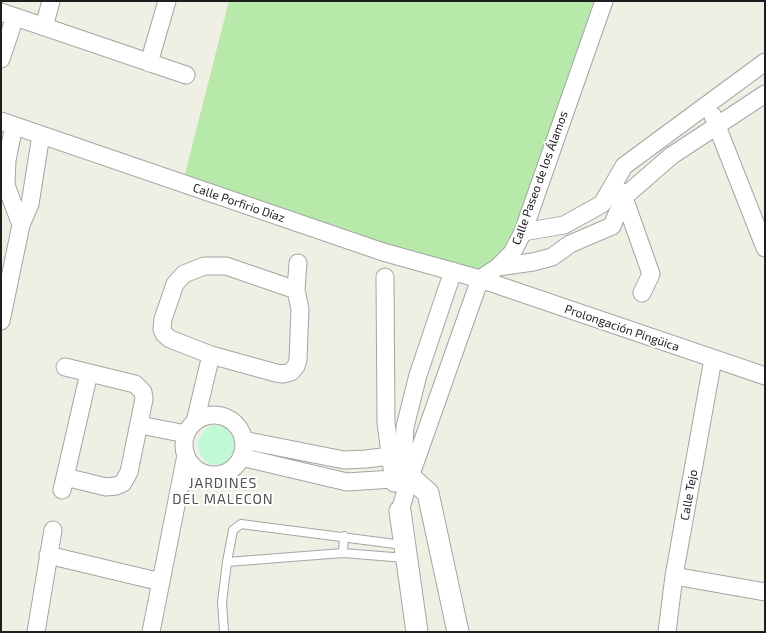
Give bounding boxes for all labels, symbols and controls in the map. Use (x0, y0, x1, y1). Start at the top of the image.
street label: Calle Paseo de los Álamos (509, 109, 571, 247)
street label: Calle Porfirio Díaz (191, 180, 287, 226)
street label: Prolongación Pingüica (563, 302, 681, 354)
street label: Calle Tejo (677, 468, 701, 522)
district label: JARDINES DEL MALECON (172, 475, 274, 508)

